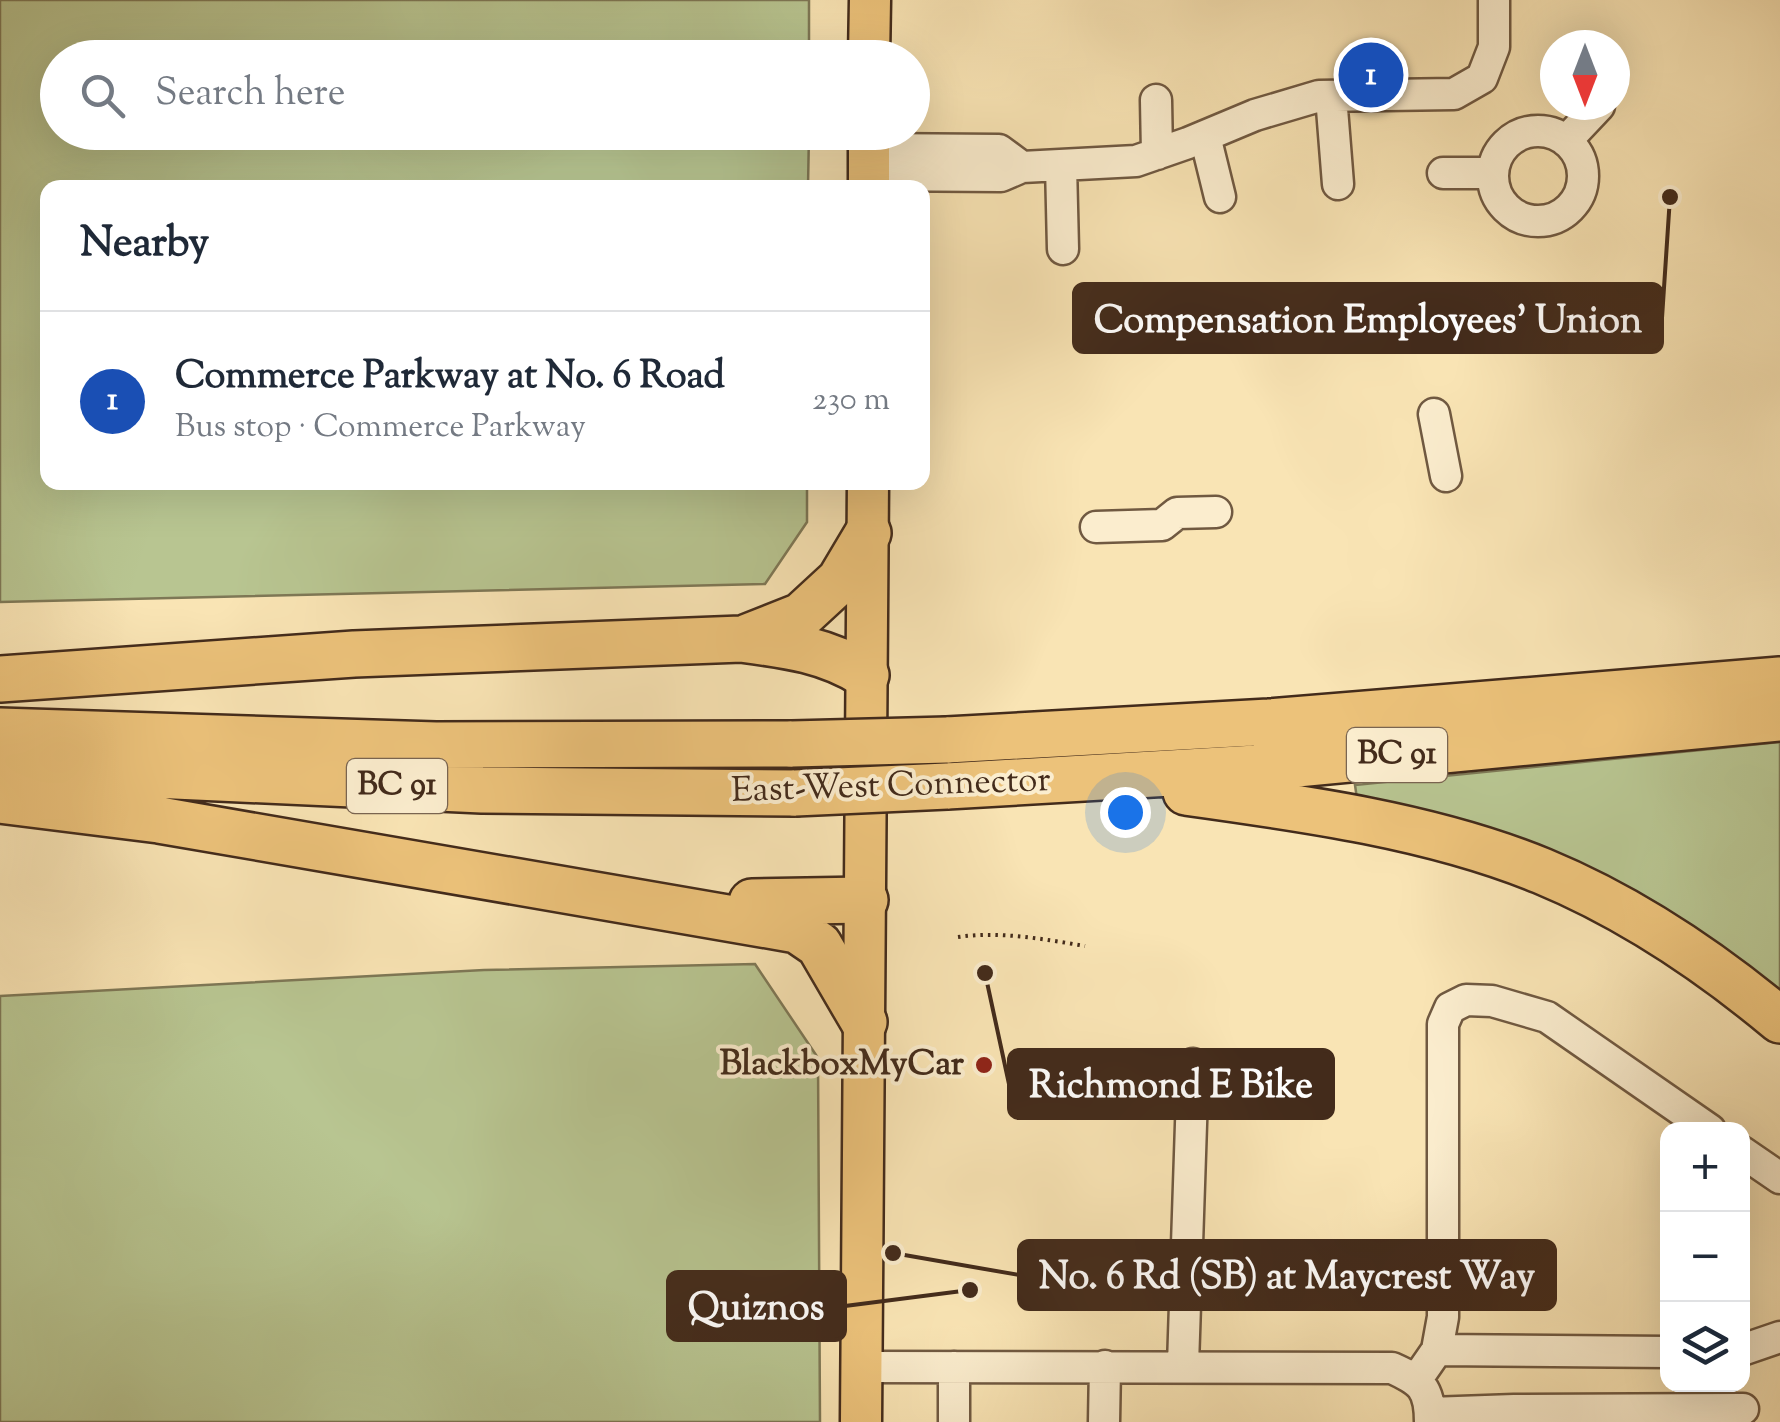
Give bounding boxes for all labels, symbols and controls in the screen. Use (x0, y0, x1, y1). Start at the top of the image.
north arrow (1540, 30, 1630, 120)
pin: 1 (1338, 38, 1404, 112)
search box (40, 40, 930, 150)
icon: search (75, 68, 130, 123)
text: Search here (155, 68, 346, 122)
text: Nearby (80, 215, 209, 275)
callout: Compensation Employees’ Union (1074, 284, 1662, 352)
text: Compensation Employees’ Union (1094, 296, 1643, 350)
text: Commerce Parkway at No. 6 Road (175, 351, 725, 405)
text: 1 (107, 378, 118, 424)
text: 230 m (812, 378, 890, 424)
text: Bus stop · Commerce Parkway (175, 405, 586, 451)
road number: BC 91 (1347, 728, 1447, 782)
street label: East-West Connector (731, 756, 1051, 818)
road number: BC 91 (347, 759, 447, 813)
your location (1100, 787, 1151, 838)
place label: BlackboxMyCar (720, 1040, 965, 1091)
callout: Richmond E Bike (1009, 1050, 1333, 1118)
marker: BlackboxMyCar (973, 1054, 995, 1076)
text: Richmond E Bike (1029, 1061, 1313, 1115)
map controls (1660, 1122, 1750, 1392)
button: + (1660, 1122, 1750, 1212)
button: − (1660, 1212, 1750, 1302)
callout: No. 6 Rd (SB) at Maycrest Way (1019, 1241, 1555, 1309)
text: No. 6 Rd (SB) at Maycrest Way (1039, 1252, 1535, 1306)
callout: Quiznos (668, 1272, 845, 1340)
text: Quiznos (688, 1283, 824, 1337)
button: layers (1660, 1302, 1750, 1392)

